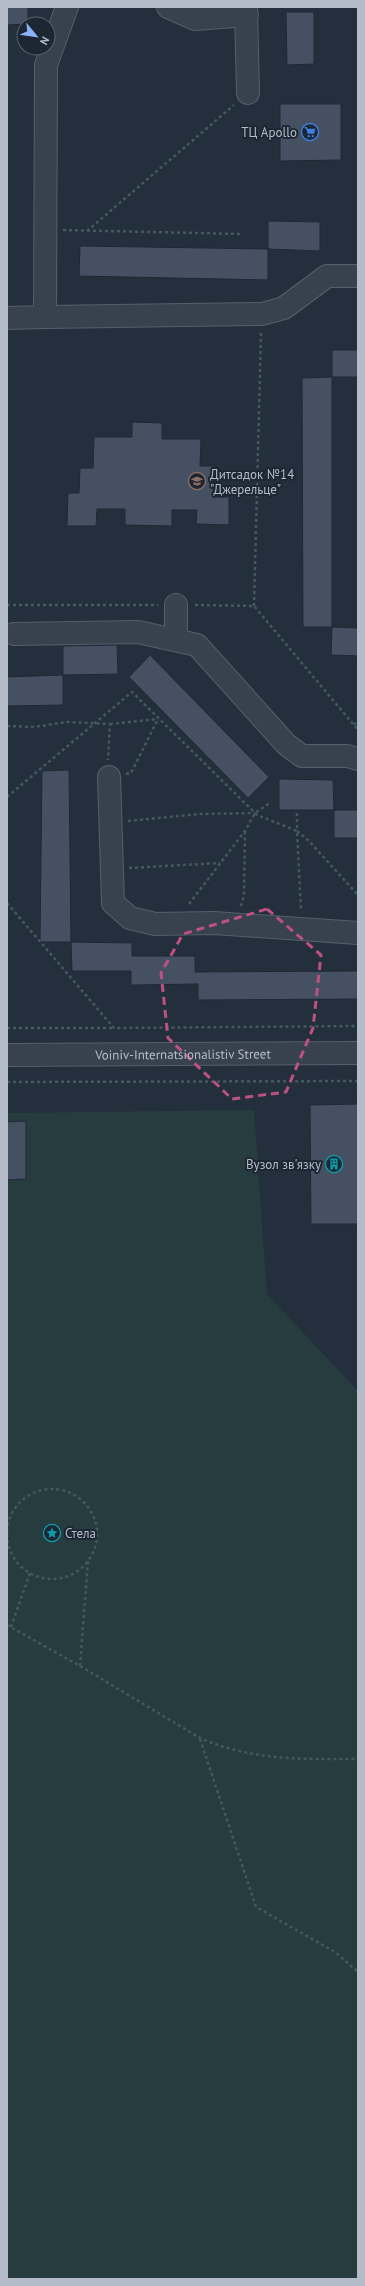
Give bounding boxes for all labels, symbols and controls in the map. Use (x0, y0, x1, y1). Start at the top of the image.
north arrow (16, 16, 56, 56)
text: N (37, 34, 53, 47)
supermarket icon: ТЦ Apollo (300, 122, 320, 142)
place label: ТЦ Apollo (241, 124, 297, 141)
place label: Дитсадок №14 "Джерельце" (210, 466, 294, 498)
school or university icon: Дитсадок №14 "Джерельце" (187, 471, 207, 491)
street label: Voiniv-Internatsionalistiv Street (94, 1045, 271, 1063)
building icon: Вузол зв'язку (324, 1154, 344, 1174)
place label: Вузол зв'язку (246, 1156, 321, 1173)
place icon: Стела (42, 1523, 62, 1543)
place label: Стела (65, 1525, 96, 1542)

